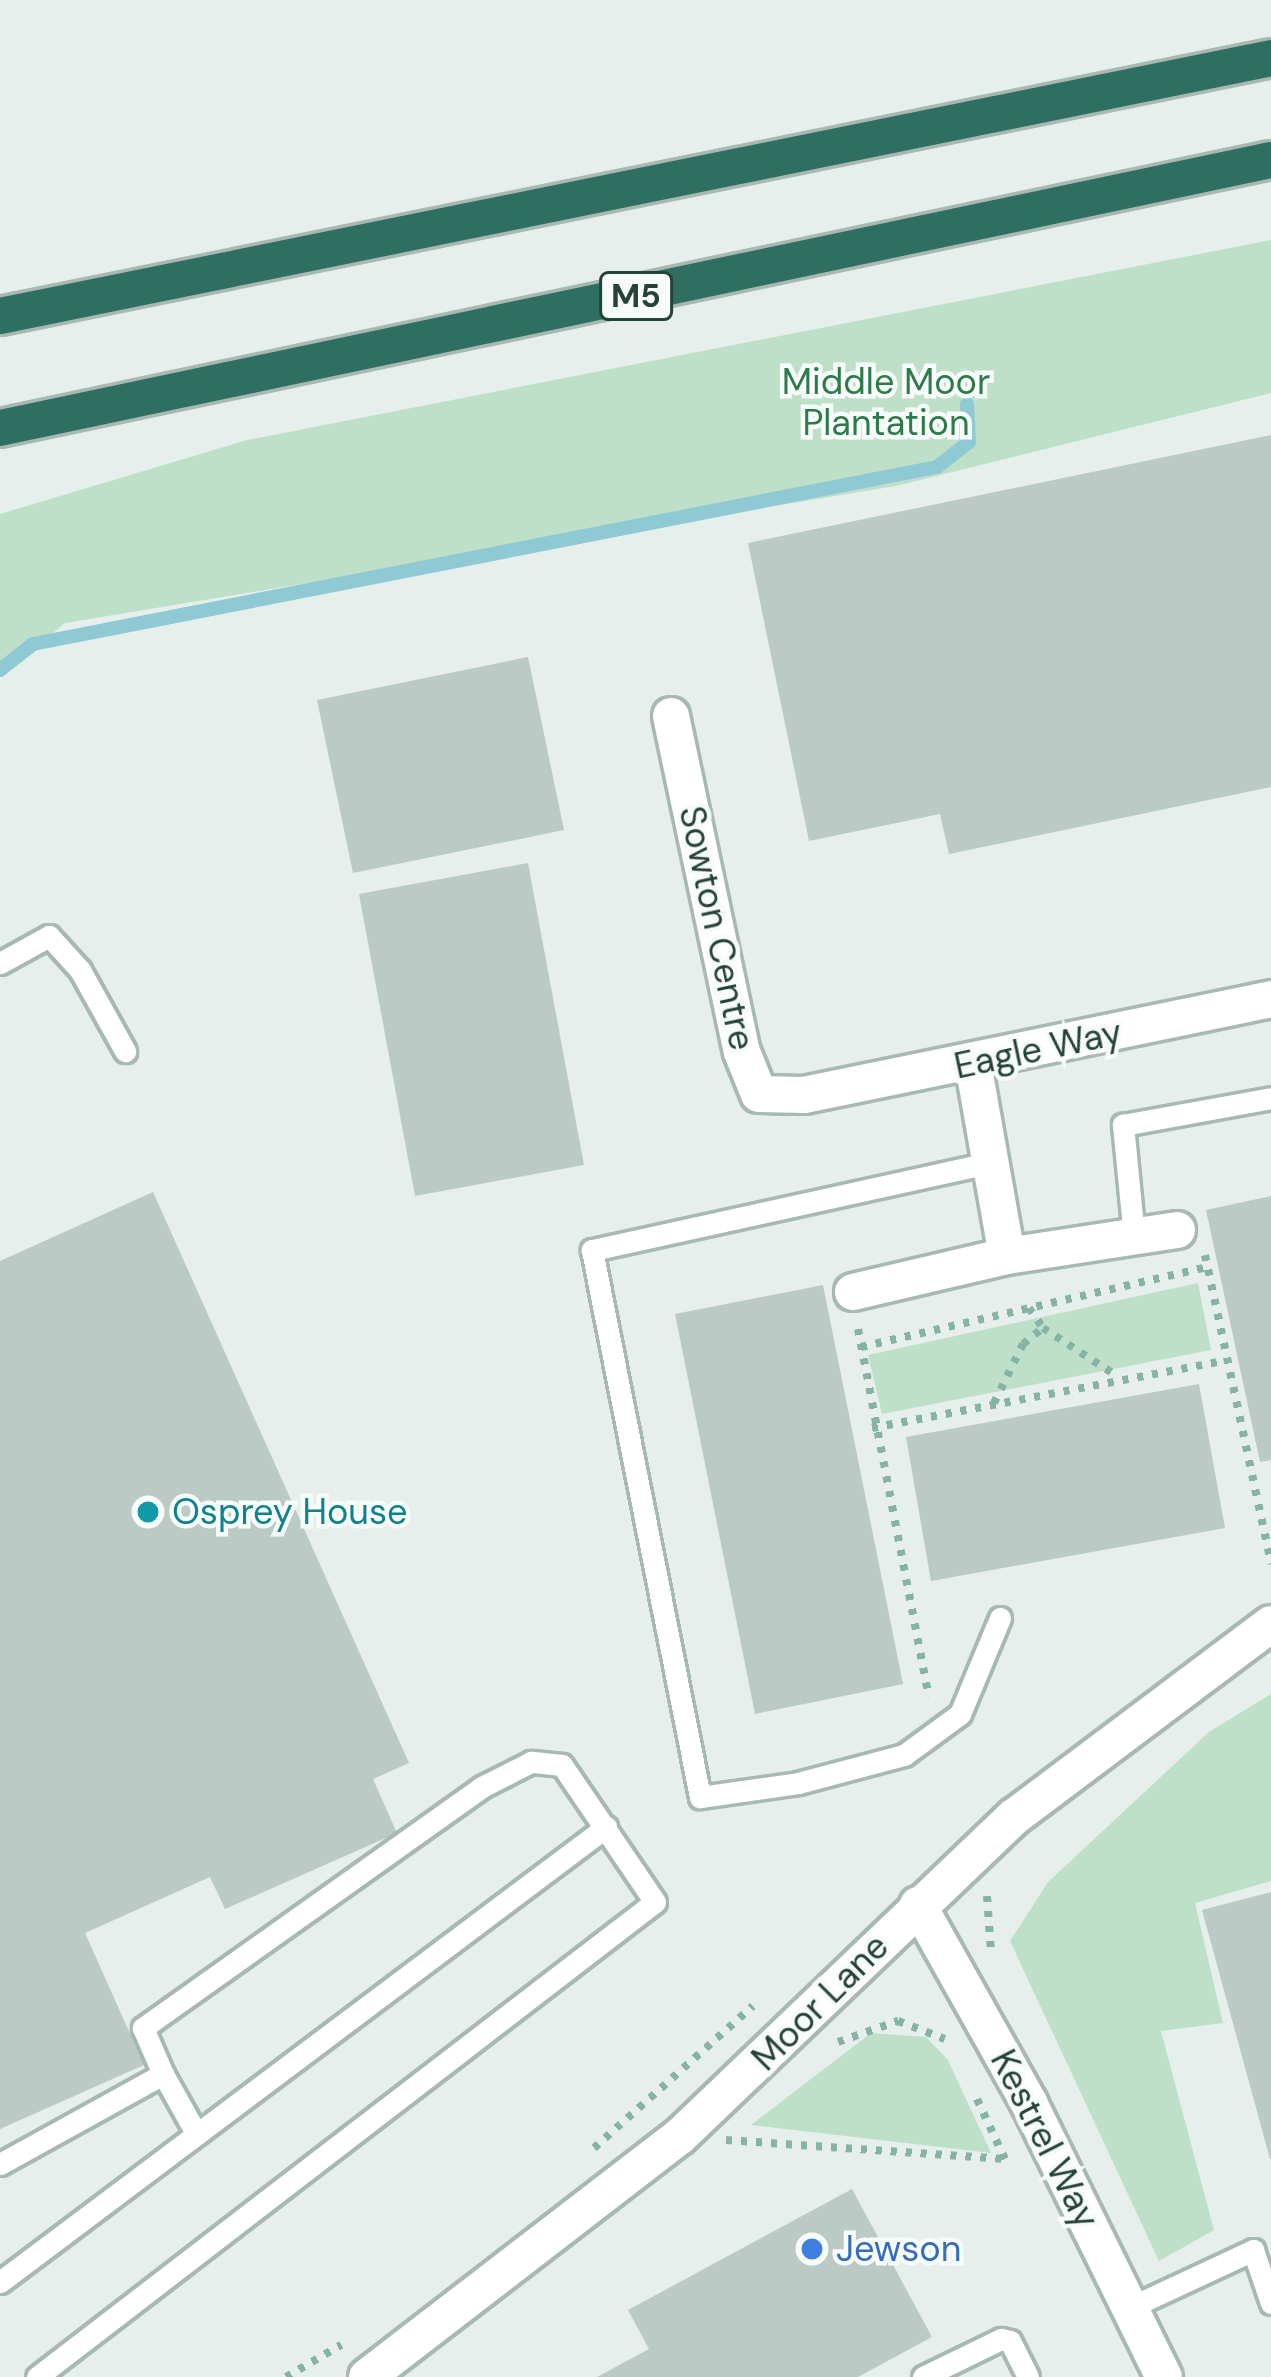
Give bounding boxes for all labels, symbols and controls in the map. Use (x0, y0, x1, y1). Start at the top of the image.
road number: M5 (597, 269, 675, 323)
park label: Middle Moor Plantation (782, 359, 990, 444)
street label: Sowton Centre (670, 802, 764, 1054)
street label: Eagle Way (950, 1010, 1126, 1088)
place label: Osprey House (172, 1490, 407, 1534)
marker: Osprey House (135, 1499, 161, 1525)
street label: Moor Lane (743, 1925, 897, 2079)
street label: Kestrel Way (982, 2043, 1108, 2235)
place label: Jewson (836, 2227, 961, 2271)
marker: Jewson (799, 2236, 825, 2262)

